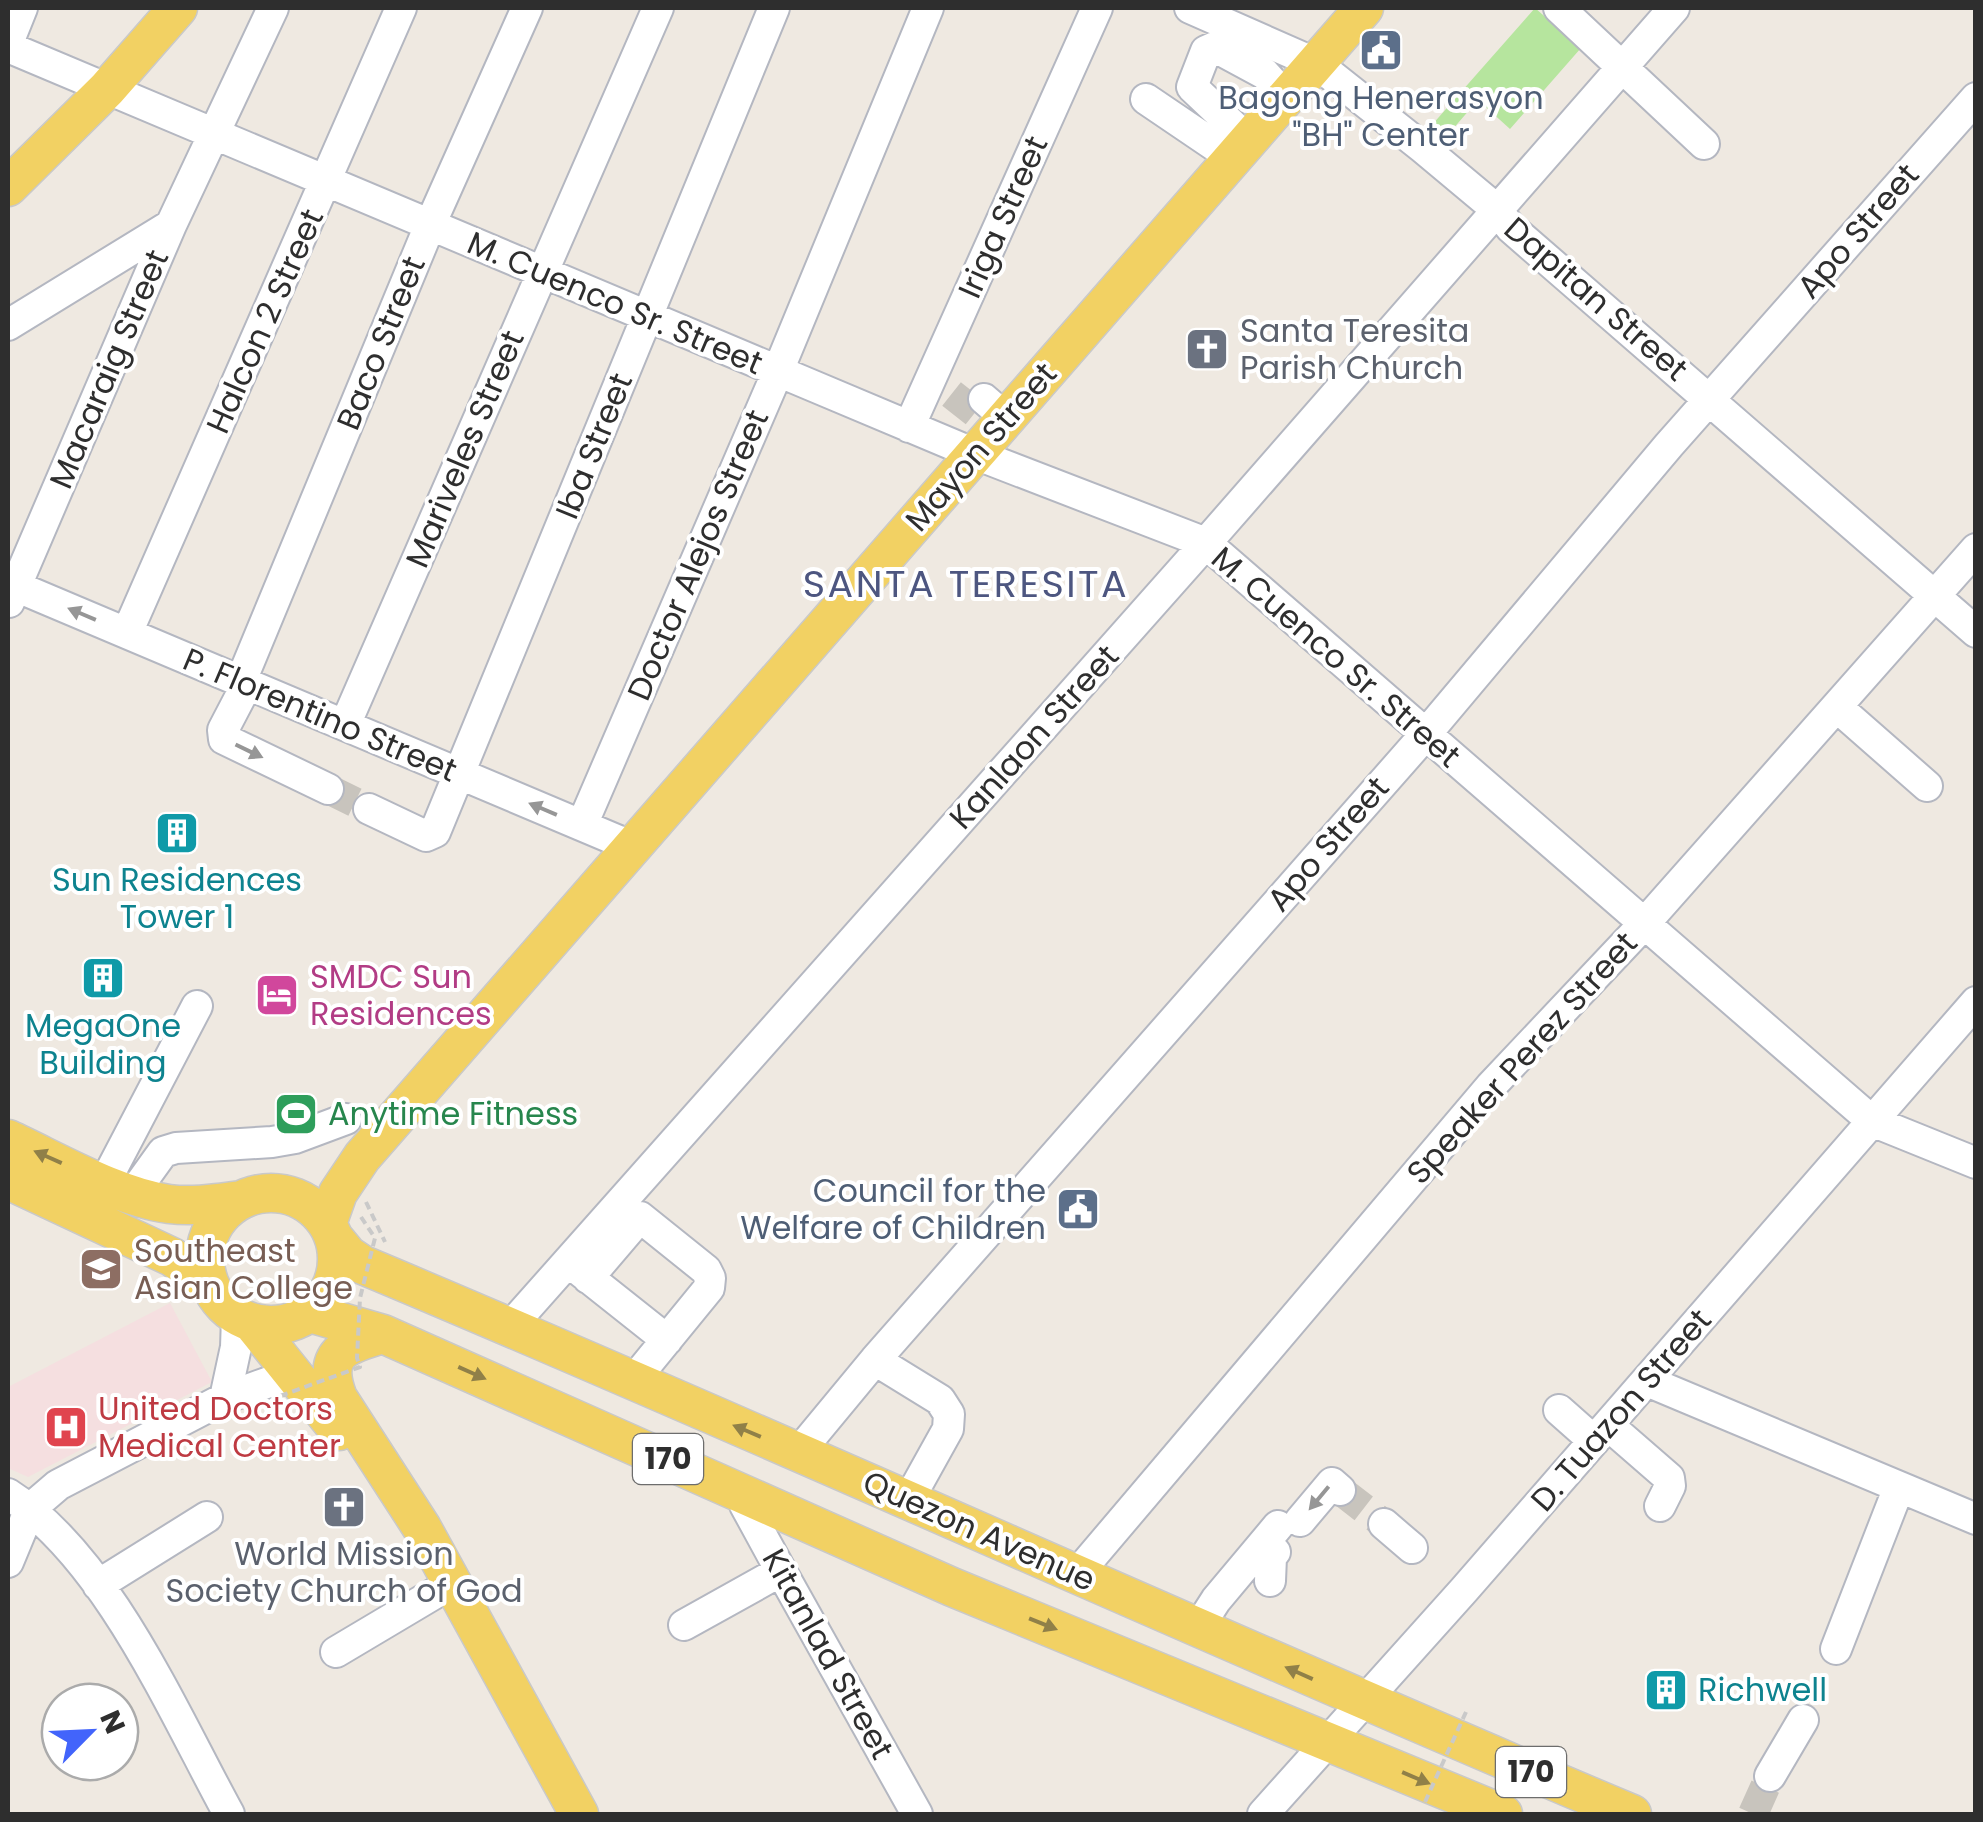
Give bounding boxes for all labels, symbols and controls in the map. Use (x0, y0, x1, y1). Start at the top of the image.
public building icon: Bagong Henerasyon "BH" Center (1358, 27, 1404, 73)
place label: Bagong Henerasyon "BH" Center (1218, 75, 1544, 157)
street label: Iriga Street (947, 129, 1058, 305)
street label: Apo Street (1786, 153, 1929, 308)
street label: Halcon 2 Street (195, 201, 334, 440)
street label: Dapitan Street (1495, 206, 1698, 391)
street label: M. Cuenco Sr. Street (461, 220, 770, 385)
street label: Macaraig Street (38, 242, 179, 495)
street label: Baco Street (325, 249, 436, 436)
place label: Santa Teresita Parish Church (1240, 308, 1470, 390)
street label: Mariveles Street (394, 323, 535, 574)
church icon: Santa Teresita Parish Church (1184, 326, 1230, 372)
street label: Mayon Street (895, 353, 1067, 541)
street label: Iba Street (544, 366, 643, 525)
street label: Doctor Alejos Street (616, 403, 779, 707)
street label: M. Cuenco Sr. Street (1202, 536, 1471, 777)
district label: SANTA TERESITA (803, 557, 1129, 610)
one-way arrow (67, 606, 97, 622)
street label: Kanlaon Street (939, 635, 1129, 839)
street label: P. Florentino Street (176, 637, 464, 793)
one-way arrow (235, 742, 264, 759)
street label: Apo Street (1256, 766, 1399, 921)
one-way arrow (528, 801, 558, 817)
building icon: Sun Residences Tower 1 (154, 810, 200, 856)
place label: Sun Residences Tower 1 (52, 857, 302, 939)
street label: Speaker Perez Street (1396, 922, 1647, 1194)
place label: SMDC Sun Residences (310, 954, 492, 1036)
building icon: MegaOne Building (80, 955, 126, 1001)
hotel icon: SMDC Sun Residences (254, 972, 300, 1018)
place label: MegaOne Building (25, 1003, 181, 1085)
sports icon: Anytime Fitness (273, 1091, 319, 1137)
place label: Anytime Fitness (328, 1091, 578, 1136)
one-way arrow (33, 1149, 63, 1165)
place label: Council for the Welfare of Children (740, 1168, 1046, 1250)
public building icon: Council for the Welfare of Children (1055, 1186, 1101, 1232)
place label: Southeast Asian College (134, 1228, 353, 1310)
school or university icon: Southeast Asian College (78, 1246, 124, 1292)
street label: D. Tuazon Street (1520, 1299, 1721, 1521)
one-way arrow (457, 1365, 487, 1381)
place label: United Doctors Medical Center (98, 1386, 341, 1468)
hospital icon: United Doctors Medical Center (43, 1404, 89, 1450)
one-way arrow (731, 1422, 761, 1438)
road number: 170 (633, 1434, 703, 1484)
street label: Quezon Avenue (856, 1459, 1102, 1602)
church icon: World Mission Society Church of God (321, 1484, 367, 1530)
one-way arrow (1309, 1485, 1331, 1510)
place label: World Mission Society Church of God (165, 1531, 523, 1613)
street label: Kitanlad Street (752, 1540, 905, 1767)
one-way arrow (1028, 1616, 1058, 1632)
one-way arrow (1284, 1665, 1314, 1681)
building icon: Richwell (1643, 1667, 1689, 1713)
place label: Richwell (1698, 1667, 1827, 1712)
north arrow (40, 1682, 140, 1782)
text: N (90, 1704, 134, 1740)
road number: 170 (1496, 1747, 1566, 1797)
one-way arrow (1401, 1770, 1431, 1786)

